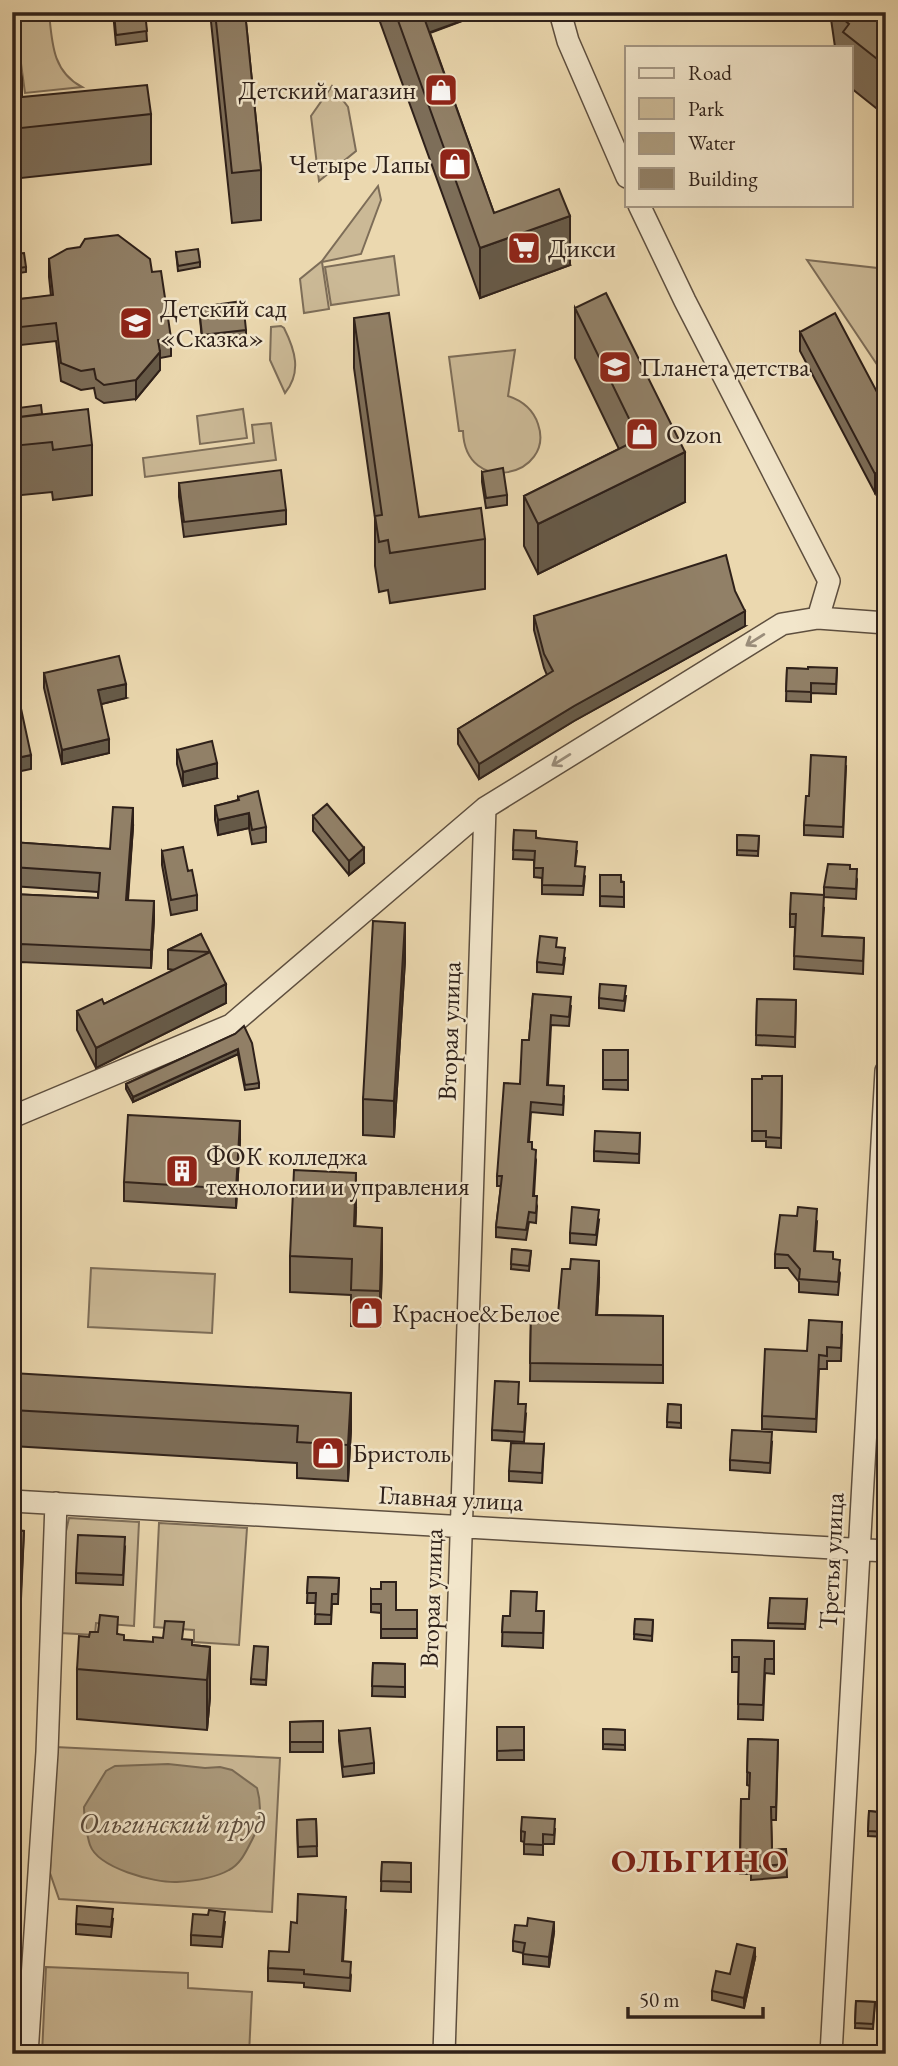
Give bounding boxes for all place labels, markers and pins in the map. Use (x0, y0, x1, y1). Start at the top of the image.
shop icon: Детский магазин (422, 71, 460, 109)
place label: Детский магазин (238, 73, 416, 107)
shop icon: Четыре Лапы (436, 145, 474, 183)
place label: Четыре Лапы (289, 147, 430, 181)
supermarket icon: Дикси (505, 229, 543, 267)
place label: Дикси (548, 231, 616, 265)
place label: Детский сад «Сказка» (160, 291, 287, 355)
school or university icon: Детский сад «Сказка» (117, 304, 155, 342)
school or university icon: Планета детства (596, 348, 634, 386)
place label: Планета детства (640, 350, 810, 384)
shop icon: Ozon (623, 415, 661, 453)
place label: Ozon (666, 417, 723, 451)
place label: ФОК колледжа технологии и управления (206, 1139, 470, 1203)
building icon: ФОК колледжа технологии и управления (163, 1152, 201, 1190)
shop icon: Красное&Белое (348, 1294, 386, 1332)
place label: Красное&Белое (392, 1296, 560, 1330)
shop icon: Бристоль (309, 1434, 347, 1472)
place label: Бристоль (352, 1436, 451, 1470)

